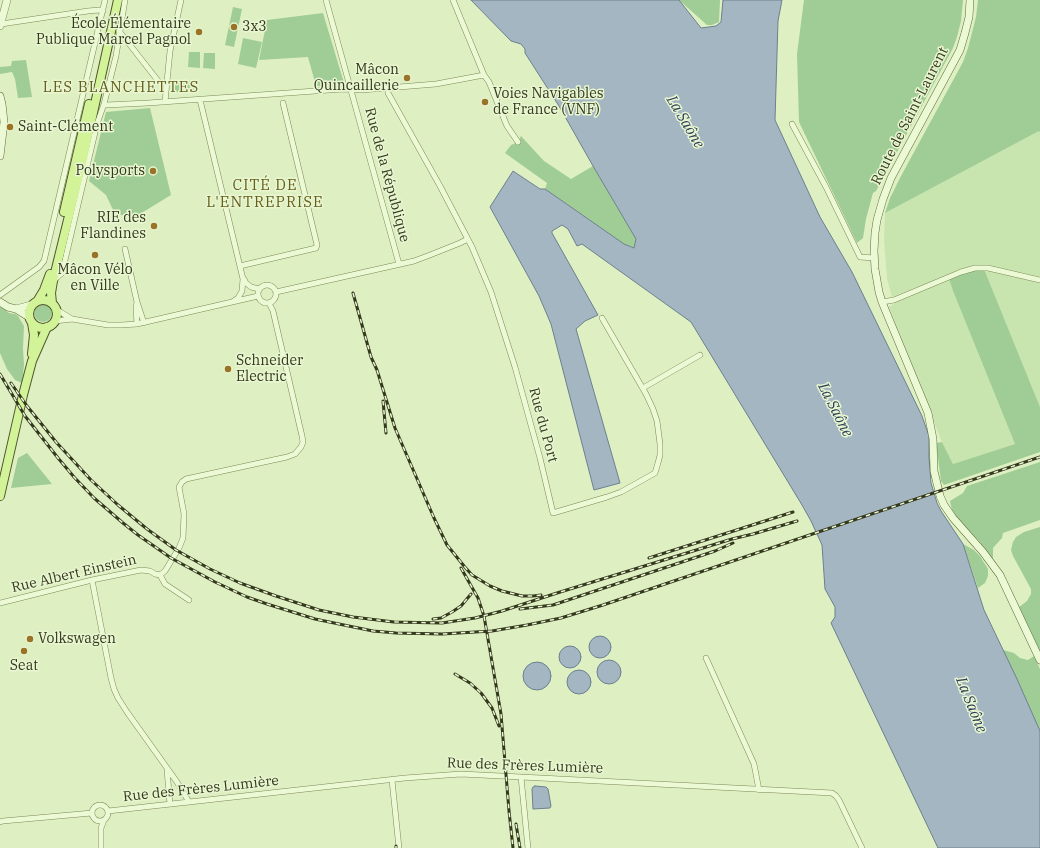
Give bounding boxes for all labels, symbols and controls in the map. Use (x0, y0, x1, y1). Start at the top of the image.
place label: École Élémentaire Publique Marcel Pagnol (36, 16, 191, 48)
place label: 3x3 (242, 19, 267, 35)
marker: 3x3 (229, 22, 239, 32)
marker: École Élémentaire Publique Marcel Pagnol (194, 27, 204, 37)
street label: Route de Saint-Laurent (868, 44, 952, 188)
place label: Mâcon Quincaillerie (314, 62, 399, 94)
marker: Mâcon Quincaillerie (402, 73, 412, 83)
district label: LES BLANCHETTES (43, 79, 199, 97)
place label: Voies Navigables de France (VNF) (493, 86, 604, 118)
water label: La Saône (662, 92, 708, 152)
marker: Voies Navigables de France (VNF) (480, 97, 490, 107)
street label: Rue de la République (361, 106, 413, 244)
place label: Saint-Clément (18, 119, 113, 135)
marker: Saint-Clément (5, 122, 15, 132)
place label: Polysports (76, 163, 145, 179)
marker: Polysports (148, 166, 158, 176)
district label: CITÉ DE L'ENTREPRISE (206, 177, 324, 212)
place label: RIE des Flandines (80, 210, 146, 242)
marker: RIE des Flandines (149, 221, 159, 231)
marker: Mâcon Vélo en Ville (90, 250, 100, 260)
place label: Mâcon Vélo en Ville (57, 262, 133, 294)
place label: Schneider Electric (236, 353, 303, 386)
marker: Schneider Electric (223, 364, 233, 374)
water label: La Saône (814, 380, 856, 440)
street label: Rue du Port (525, 386, 561, 464)
street label: Rue Albert Einstein (10, 551, 138, 597)
place label: Volkswagen (38, 631, 116, 647)
marker: Volkswagen (25, 634, 35, 644)
marker: Seat (19, 646, 29, 656)
place label: Seat (10, 658, 38, 674)
water label: La Saône (952, 675, 990, 735)
street label: Rue des Frères Lumière (446, 755, 604, 777)
street label: Rue des Frères Lumière (122, 772, 280, 806)

